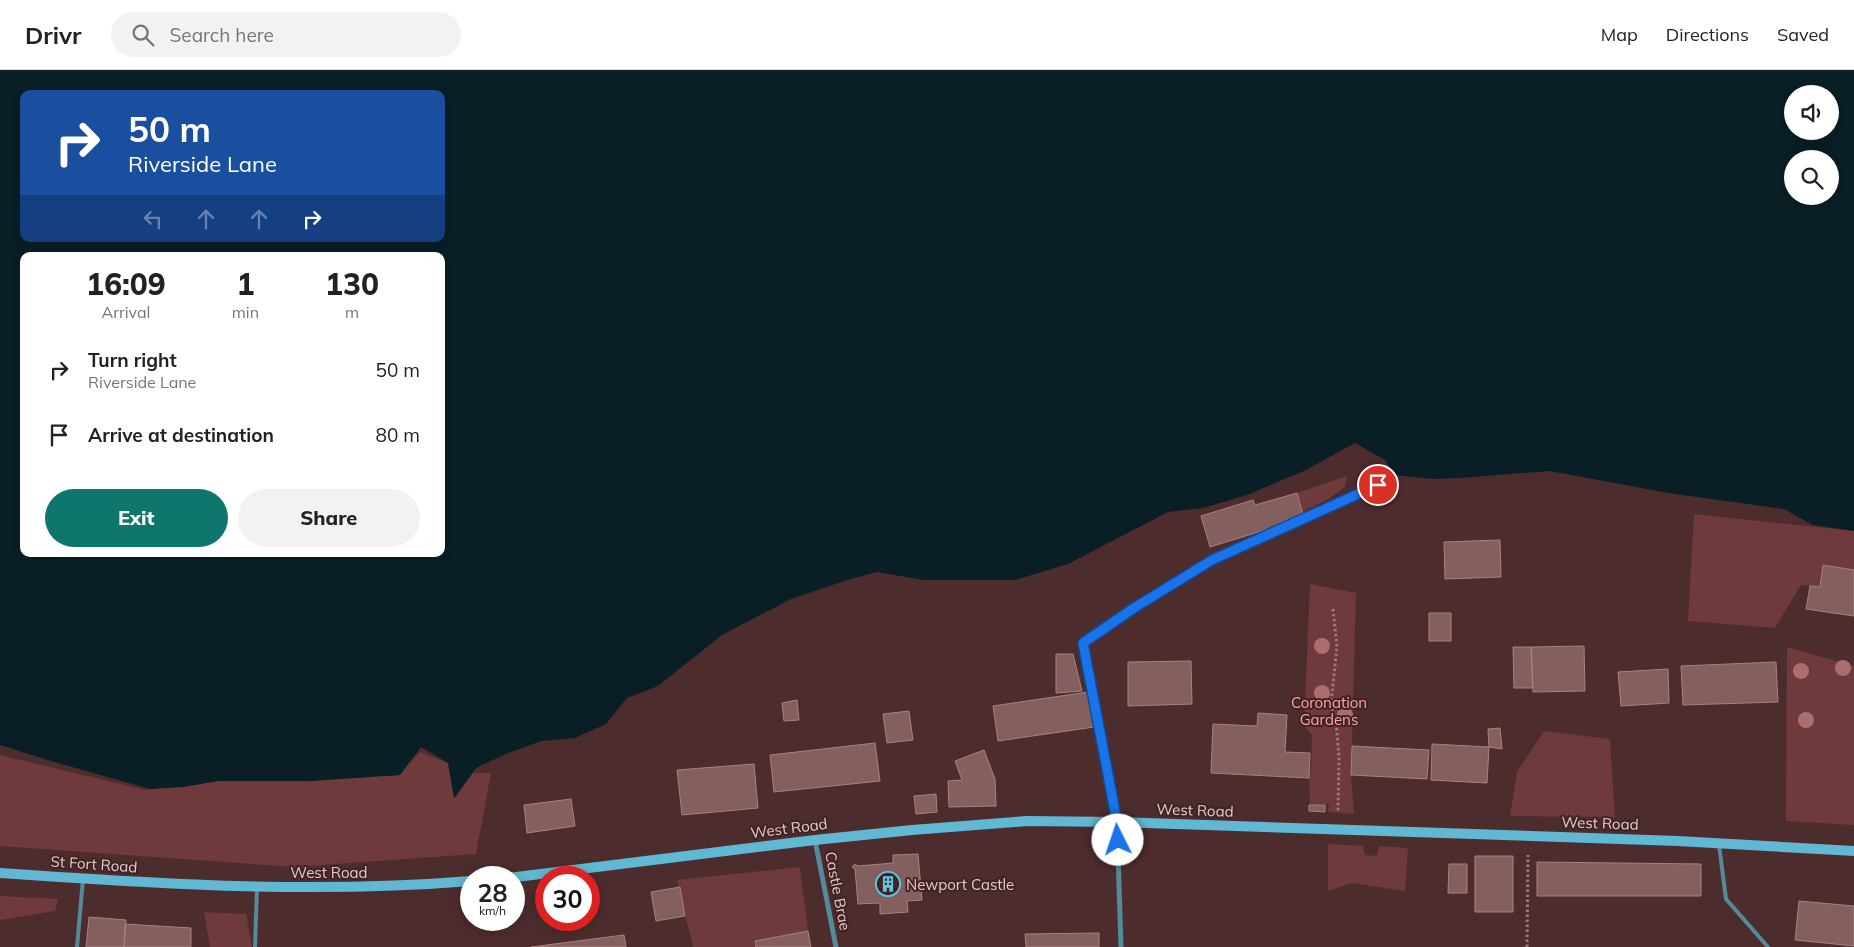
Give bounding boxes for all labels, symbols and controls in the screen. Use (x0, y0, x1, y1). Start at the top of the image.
search box (111, 12, 461, 57)
text: Drivr (25, 20, 81, 50)
icon: search (129, 21, 157, 49)
text: Search here (169, 23, 274, 47)
text: Map (1601, 23, 1638, 46)
text: Directions (1666, 23, 1749, 46)
text: Saved (1777, 23, 1829, 46)
map controls (1784, 85, 1839, 205)
button: sound (1784, 85, 1839, 140)
text: 50 m (128, 107, 211, 151)
icon: right (45, 110, 110, 175)
text: Riverside Lane (128, 150, 277, 178)
button: search (1784, 150, 1839, 205)
icon: left (139, 205, 167, 233)
icon: ahead (192, 205, 220, 233)
icon: ahead (245, 205, 273, 233)
icon: right (298, 205, 326, 233)
text: 16:09 (86, 265, 166, 303)
text: 1 (236, 265, 254, 303)
text: 130 (325, 265, 379, 303)
text: Arrival (101, 302, 150, 322)
text: min (232, 302, 259, 322)
text: m (345, 302, 359, 322)
text: Turn right (88, 348, 177, 372)
icon: right (45, 356, 73, 384)
text: 50 m (376, 358, 420, 382)
text: Riverside Lane (88, 372, 196, 392)
icon: arrive (45, 421, 73, 449)
text: Arrive at destination (88, 423, 274, 447)
text: 80 m (376, 423, 420, 447)
pin (1357, 464, 1399, 506)
icon: arrive (1364, 471, 1392, 499)
button: Exit (45, 489, 228, 547)
button: Share (238, 489, 420, 547)
park label: Coronation Gardens (1291, 693, 1367, 729)
street label: West Road (1156, 799, 1234, 821)
street label: West Road (1561, 812, 1639, 834)
position arrow (1091, 813, 1143, 865)
street label: West Road (749, 814, 829, 842)
street label: Castle Brae (821, 850, 855, 932)
street label: St Fort Road (50, 851, 138, 877)
street label: West Road (290, 863, 368, 882)
speed limit sign: 30 (535, 866, 600, 931)
building icon: Newport Castle (875, 871, 901, 897)
place label: Newport Castle (906, 875, 1014, 894)
text: 28 (477, 877, 508, 908)
text: km/h (479, 903, 506, 918)

